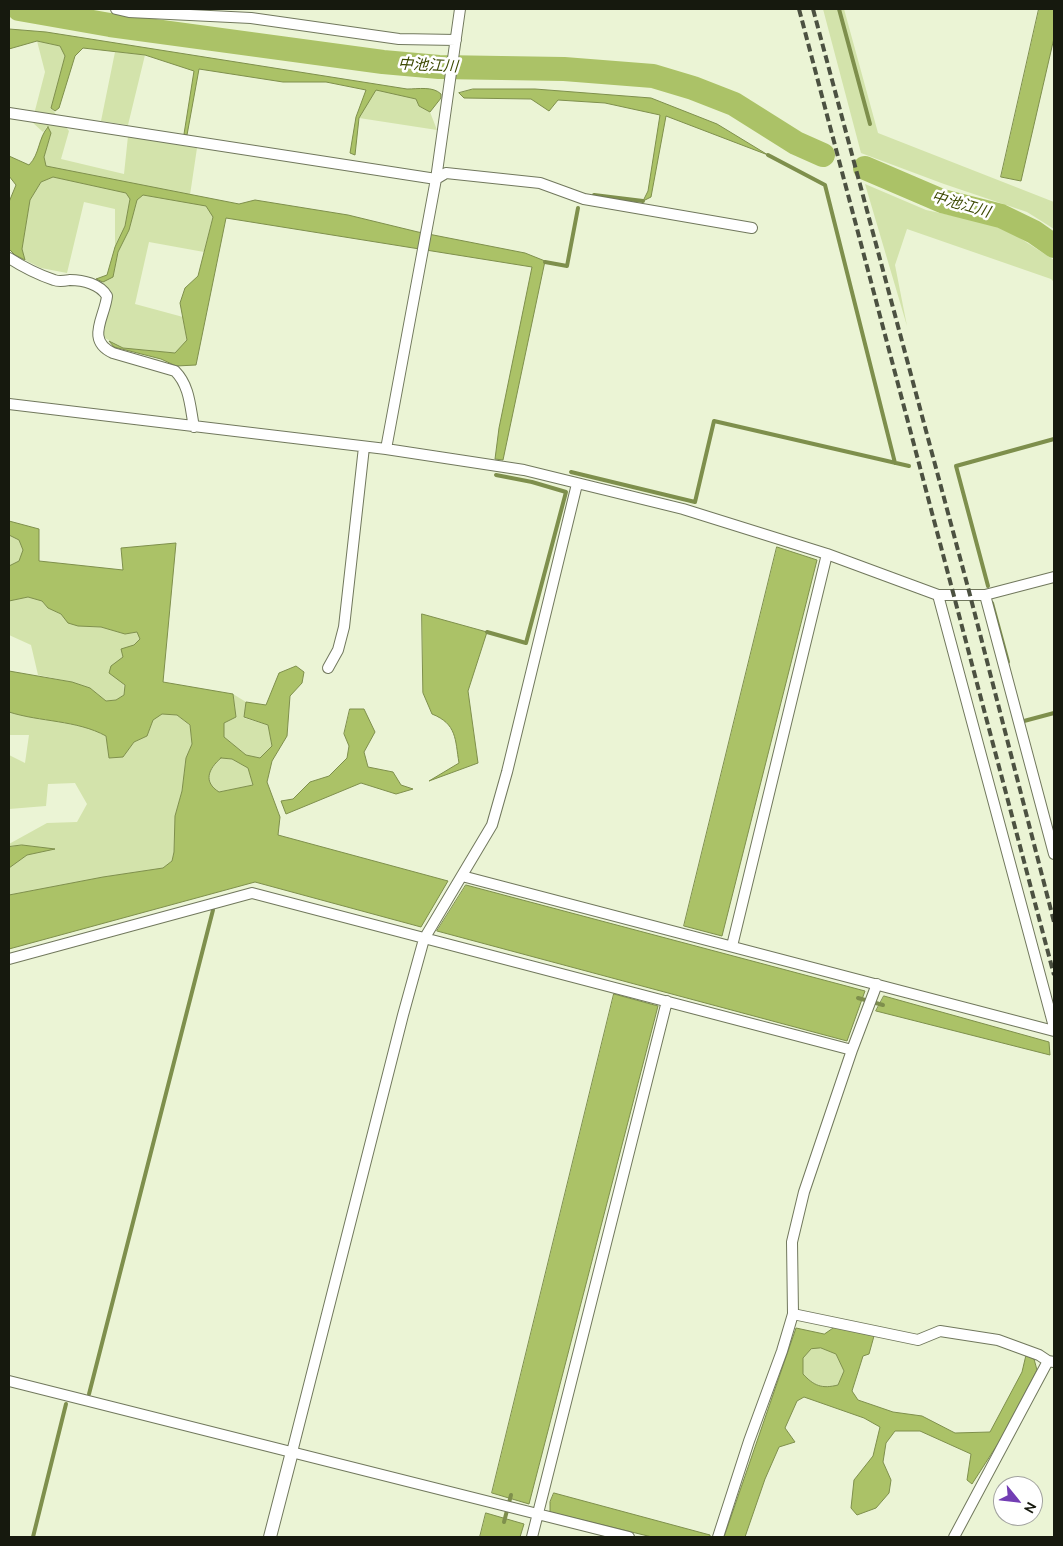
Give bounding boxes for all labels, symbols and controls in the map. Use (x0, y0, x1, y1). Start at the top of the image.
water label: 中池江川 (398, 54, 458, 76)
water label: 中池江川 (930, 187, 992, 221)
north arrow (993, 1476, 1043, 1526)
text: N (1021, 1499, 1040, 1516)

